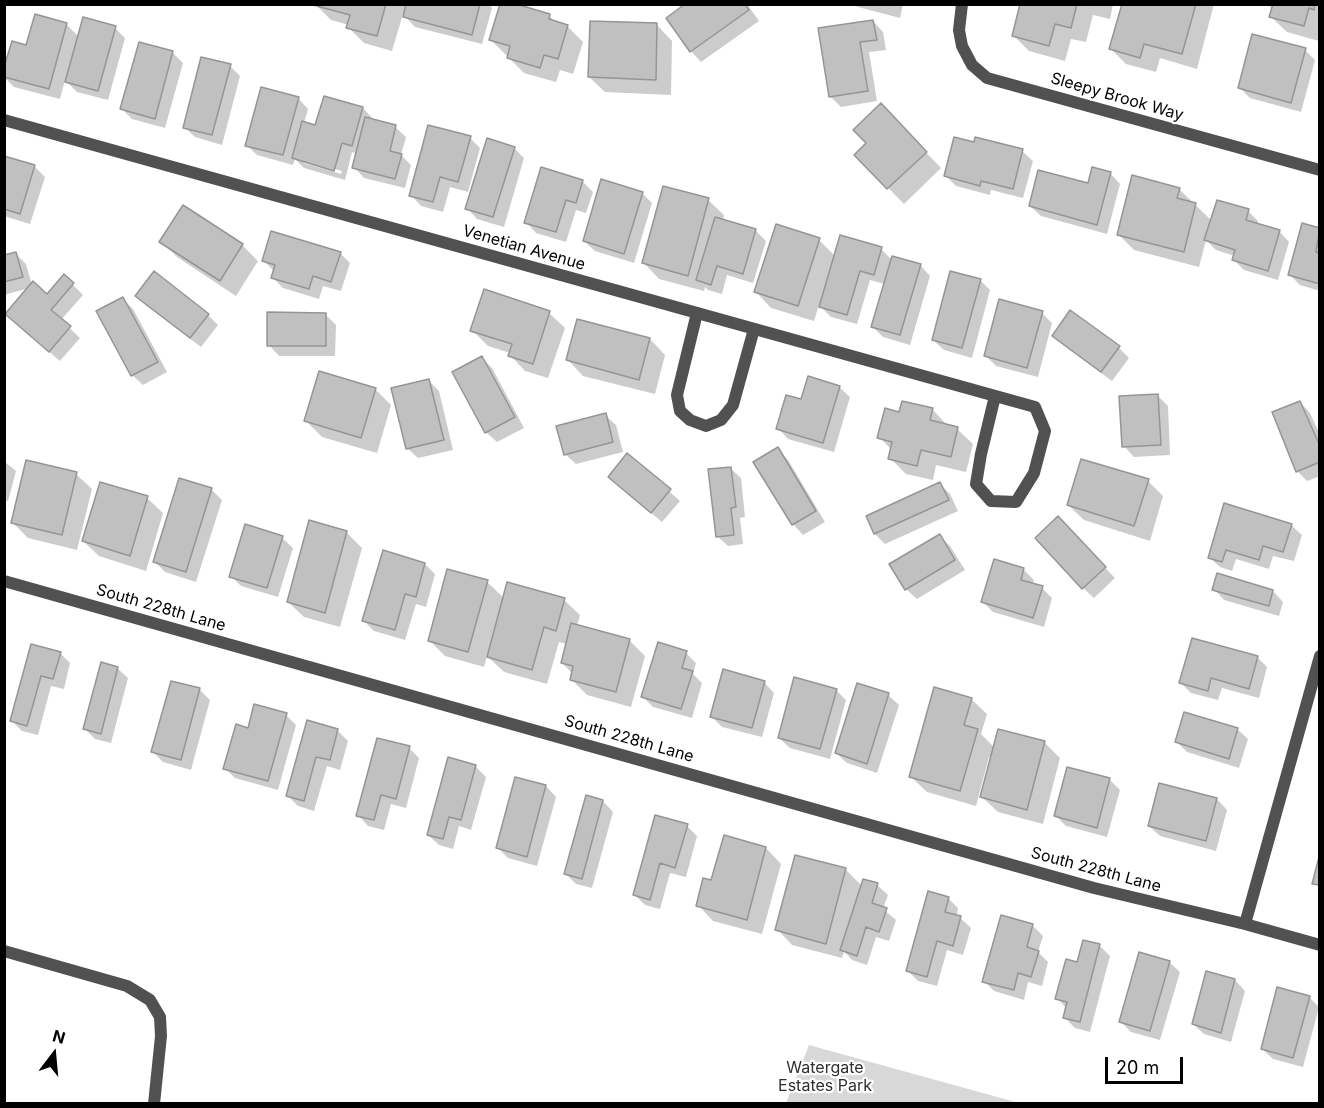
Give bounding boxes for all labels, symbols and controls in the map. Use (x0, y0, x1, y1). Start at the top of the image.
street label: Sleepy Brook Way (1048, 69, 1186, 125)
street label: Venetian Avenue (461, 221, 587, 275)
street label: South 228th Lane (94, 580, 228, 636)
street label: South 228th Lane (562, 711, 696, 767)
street label: South 228th Lane (1029, 843, 1163, 897)
north arrow (24, 1024, 84, 1084)
text: N (50, 1025, 68, 1048)
scale bar (1108, 1045, 1186, 1083)
text: 20 m (1116, 1057, 1159, 1078)
park label: Watergate Estates Park (778, 1058, 872, 1096)

